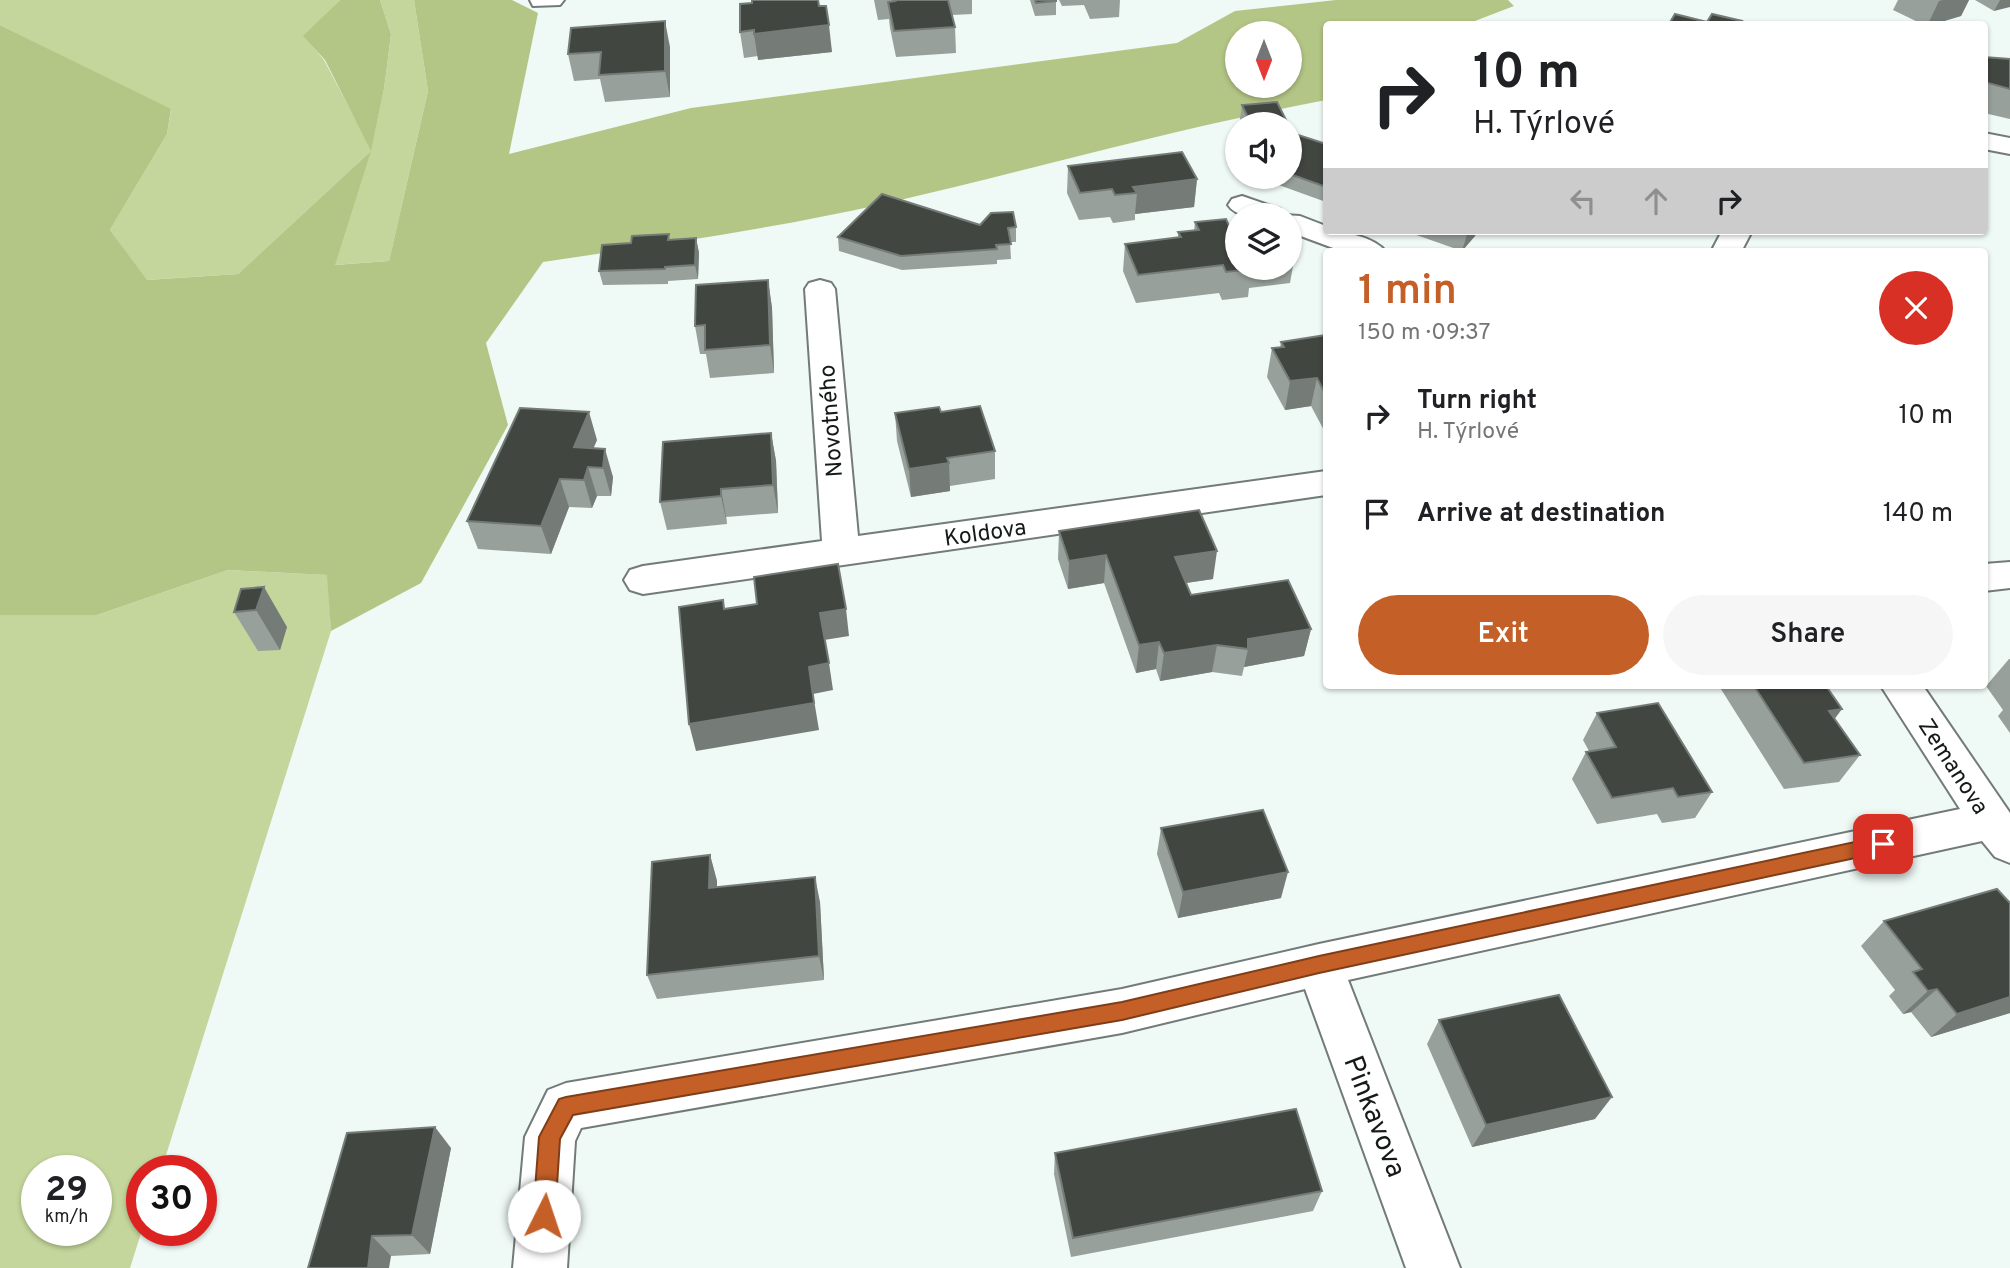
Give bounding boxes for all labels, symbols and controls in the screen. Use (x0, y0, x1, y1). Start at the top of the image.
north arrow (1225, 21, 1302, 98)
map controls (1225, 21, 1302, 280)
text: 10 m (1473, 44, 1580, 106)
icon: right (1358, 49, 1449, 140)
text: H. Týrlové (1473, 105, 1615, 145)
button: sound (1225, 112, 1302, 189)
icon: left (1564, 182, 1602, 220)
icon: ahead (1637, 182, 1675, 220)
icon: right (1710, 182, 1748, 220)
button: layers (1225, 203, 1302, 280)
text: 1 min (1358, 266, 1457, 319)
button: close (1879, 271, 1953, 345)
text: 150 m · 09:37 (1358, 319, 1491, 348)
street label: Novotného (814, 364, 851, 478)
text: Turn right (1417, 385, 1537, 418)
icon: right (1358, 397, 1396, 435)
text: 10 m (1898, 400, 1953, 433)
text: H. Týrlové (1417, 418, 1519, 447)
icon: arrive (1358, 495, 1396, 533)
text: Arrive at destination (1417, 498, 1665, 531)
text: 140 m (1883, 498, 1953, 531)
street label: Koldova (942, 514, 1028, 555)
button: Exit (1358, 595, 1649, 675)
button: Share (1663, 595, 1953, 675)
street label: Zemanova (1910, 714, 1994, 821)
pin (1853, 814, 1913, 874)
icon: arrive (1864, 825, 1902, 863)
street label: Pinkavova (1334, 1051, 1413, 1183)
speed limit sign: 30 (126, 1155, 217, 1246)
text: 29 (45, 1169, 88, 1213)
position arrow (507, 1179, 581, 1253)
text: km/h (45, 1206, 88, 1229)

